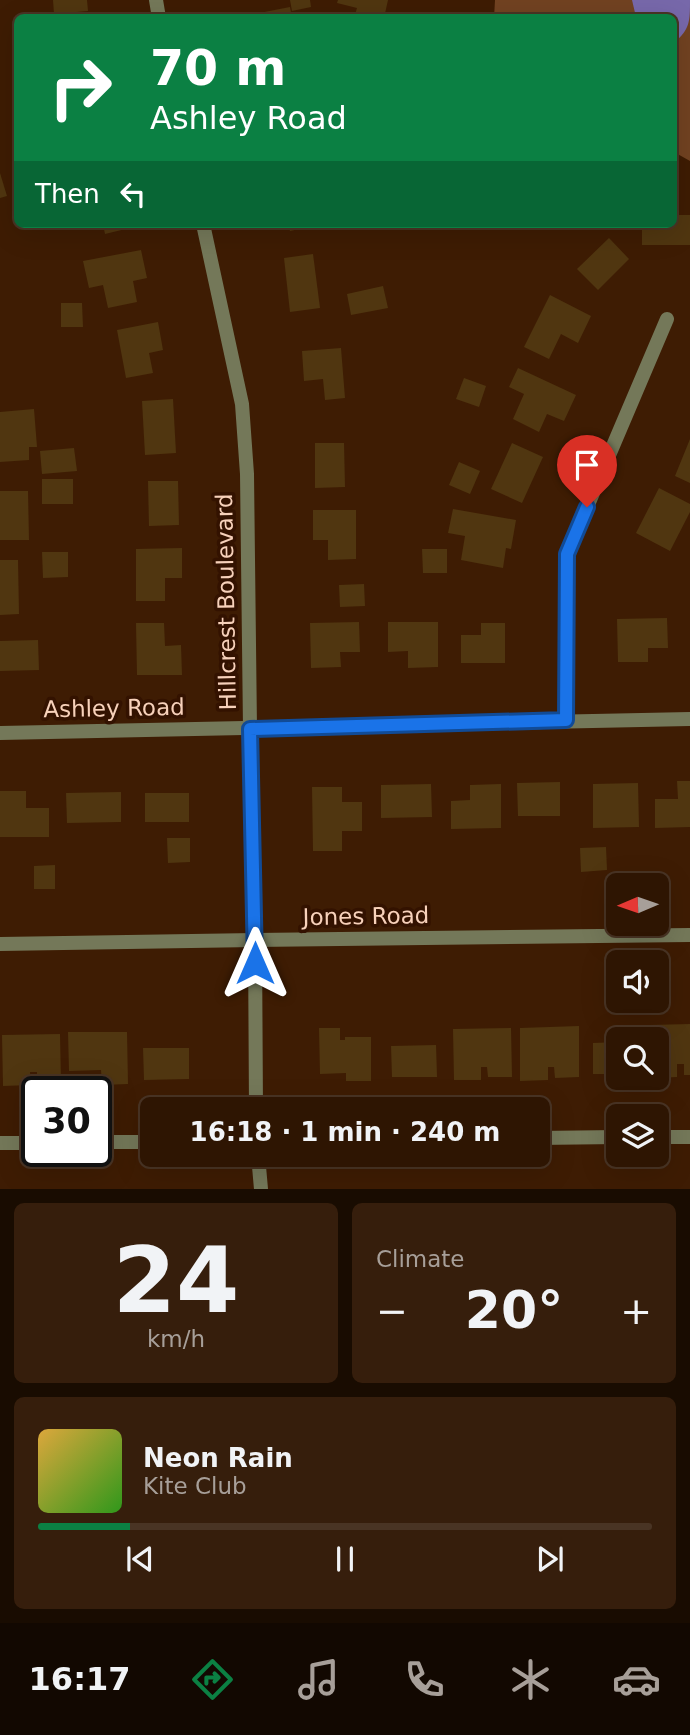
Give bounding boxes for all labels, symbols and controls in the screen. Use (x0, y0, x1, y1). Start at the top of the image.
text: 70 m (150, 40, 286, 97)
icon: right (35, 42, 126, 133)
text: Ashley Road (150, 99, 347, 137)
icon: left (114, 175, 152, 213)
text: Then (35, 179, 100, 209)
pin (557, 435, 617, 507)
icon: arrive (568, 446, 606, 484)
street label: Hillcrest Boulevard (211, 493, 241, 711)
street label: Ashley Road (43, 694, 185, 722)
north arrow (606, 873, 668, 936)
map controls (606, 873, 669, 1167)
street label: Jones Road (300, 902, 430, 930)
position arrow (218, 926, 292, 1000)
button: sound (606, 950, 669, 1013)
button: search (606, 1027, 669, 1090)
speed limit sign: 30 (21, 1076, 112, 1167)
button: layers (606, 1104, 669, 1167)
text: 16:18 · 1 min · 240 m (190, 1117, 500, 1147)
text: 24 (113, 1228, 239, 1333)
text: Climate (376, 1246, 465, 1272)
text: 20° (465, 1280, 563, 1340)
text: − (376, 1289, 408, 1333)
text: + (620, 1289, 652, 1333)
text: km/h (147, 1326, 205, 1352)
text: Neon Rain (143, 1443, 293, 1473)
text: Kite Club (143, 1473, 247, 1499)
icon: previous (121, 1540, 159, 1578)
icon: pause (326, 1540, 364, 1578)
icon: next (531, 1540, 569, 1578)
icon: directions (188, 1655, 237, 1704)
icon: music (294, 1655, 343, 1704)
icon: phone (400, 1655, 449, 1704)
icon: climate (506, 1655, 555, 1704)
icon: car (612, 1655, 661, 1704)
text: 16:17 (29, 1660, 130, 1698)

